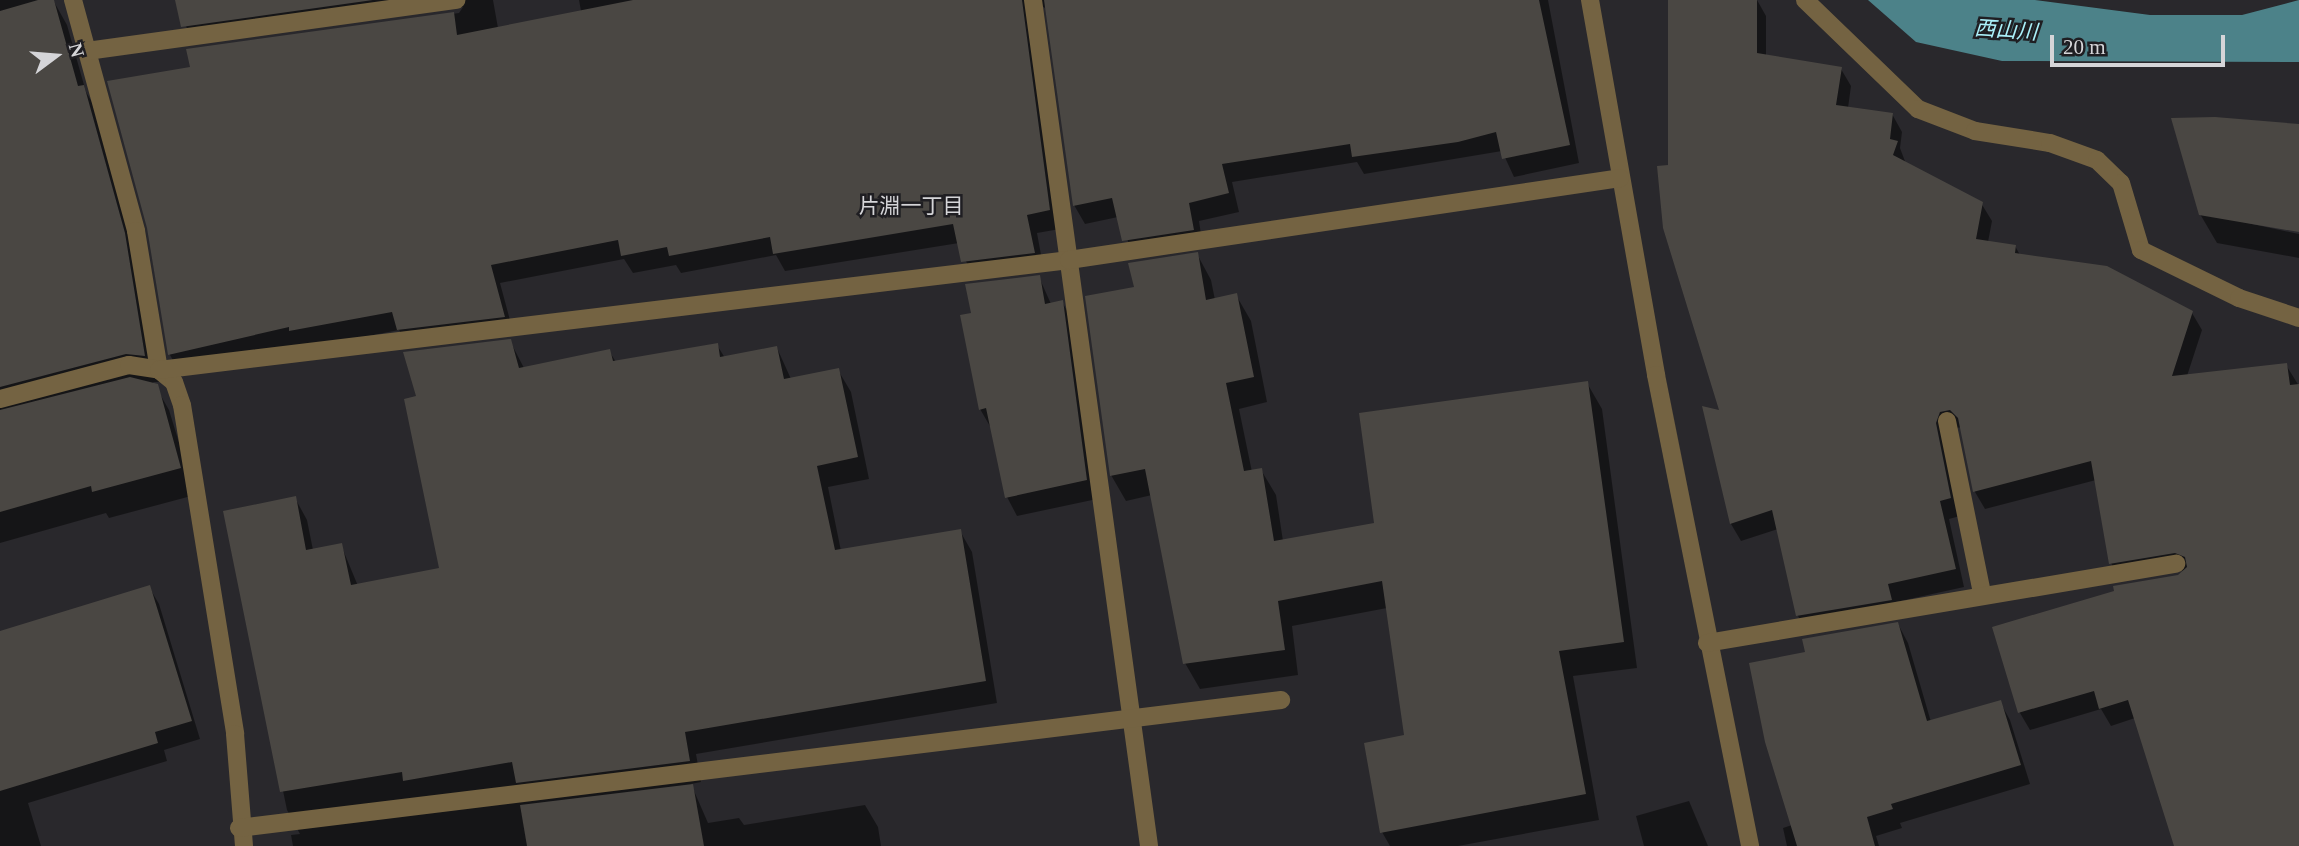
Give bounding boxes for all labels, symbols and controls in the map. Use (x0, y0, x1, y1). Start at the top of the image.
water label: 西山川 (1974, 15, 2038, 45)
north arrow (21, 21, 91, 91)
scale bar (2054, 21, 2229, 65)
text: 20 m (2063, 35, 2106, 59)
text: N (65, 41, 89, 60)
district label: 片淵一丁目 (859, 193, 963, 219)

